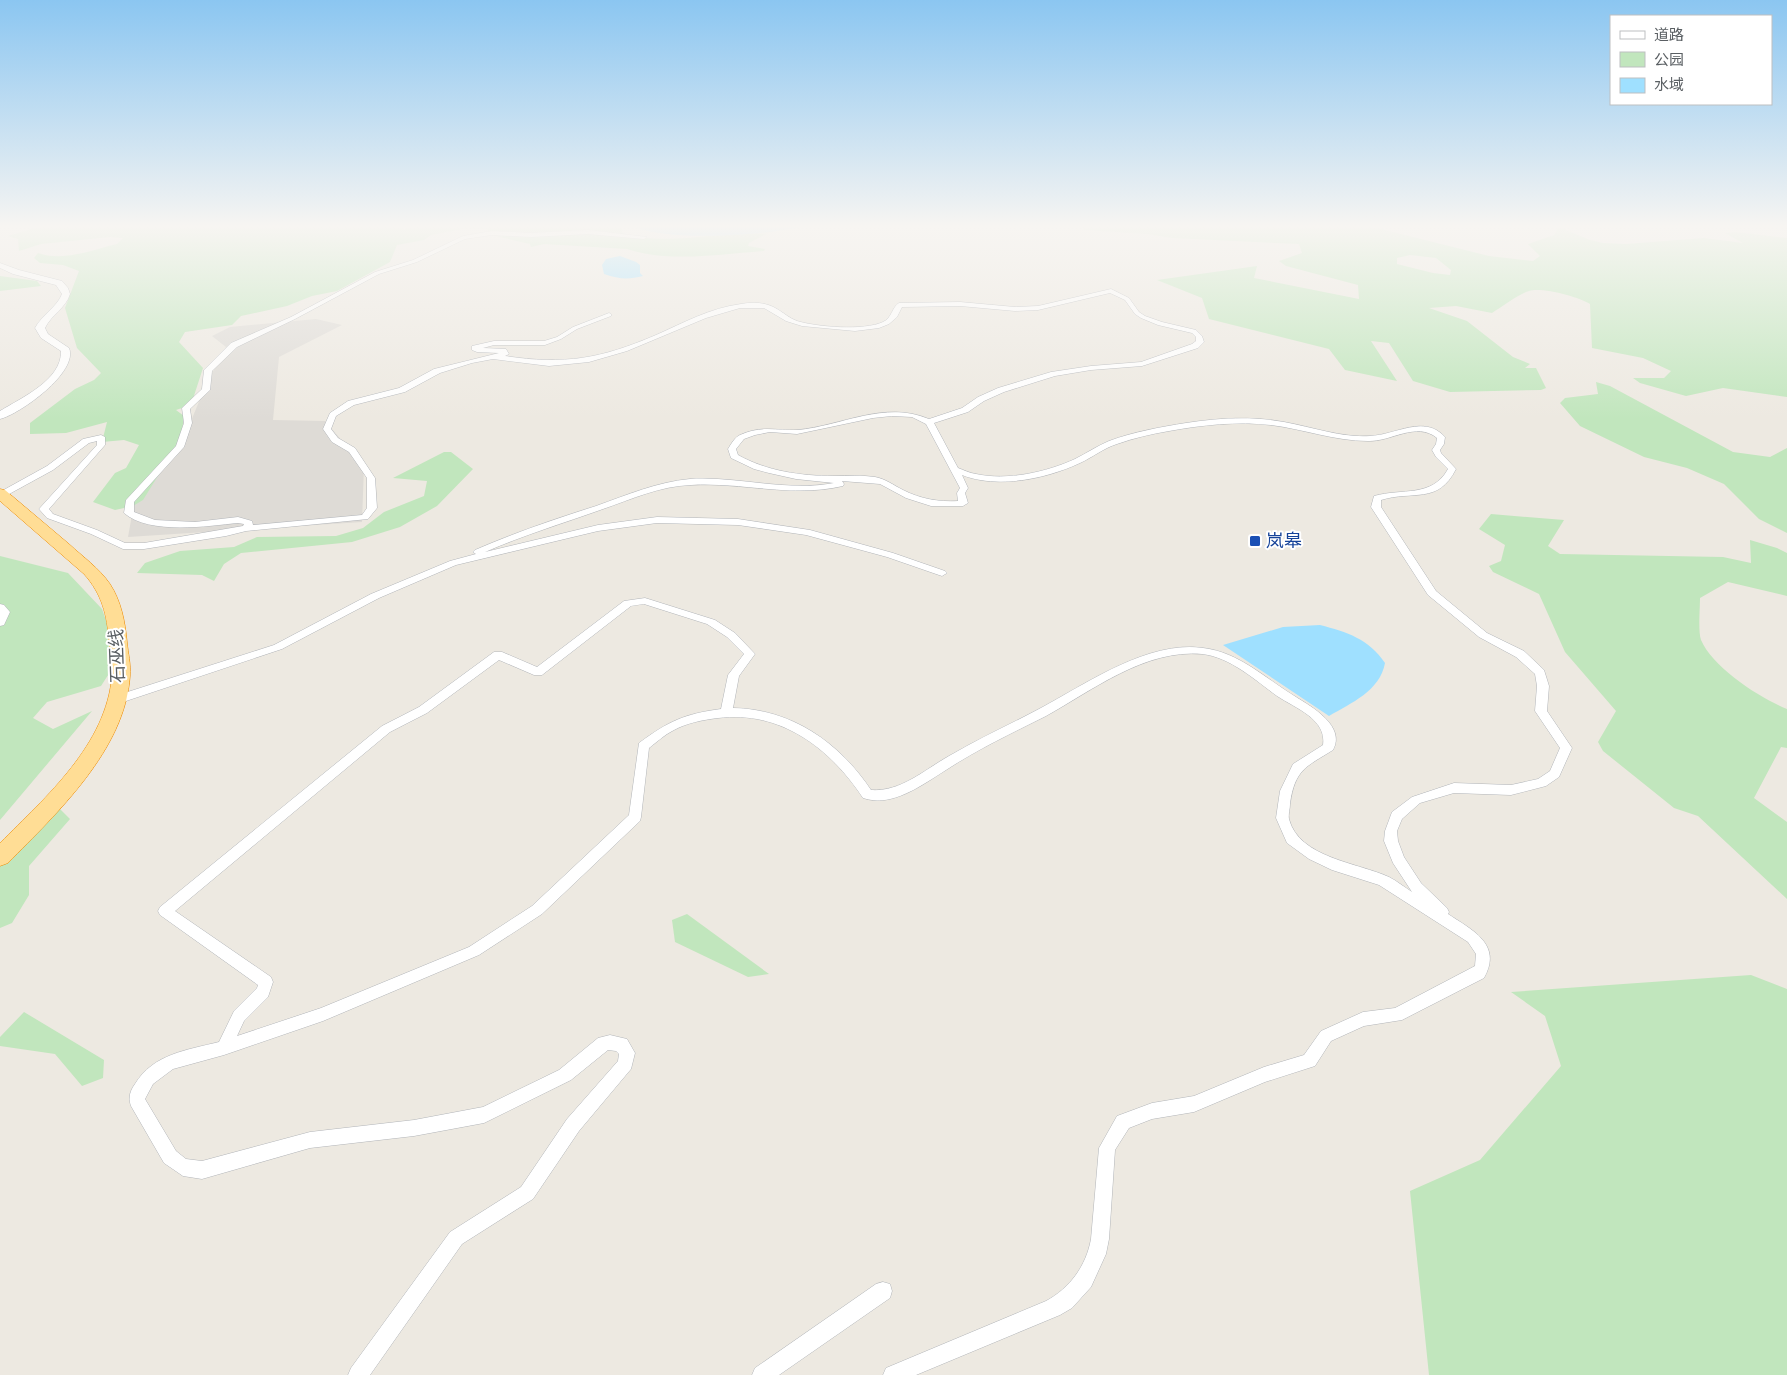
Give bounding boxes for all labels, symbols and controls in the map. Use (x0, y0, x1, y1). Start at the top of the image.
legend (1610, 15, 1772, 105)
text: 道路 (1654, 26, 1684, 44)
text: 公园 (1654, 51, 1684, 69)
text: 水域 (1654, 76, 1684, 94)
place label: 岚皋 (1266, 530, 1302, 551)
marker: 岚皋 (1248, 534, 1262, 548)
street label: 石巫线 (105, 629, 128, 683)

